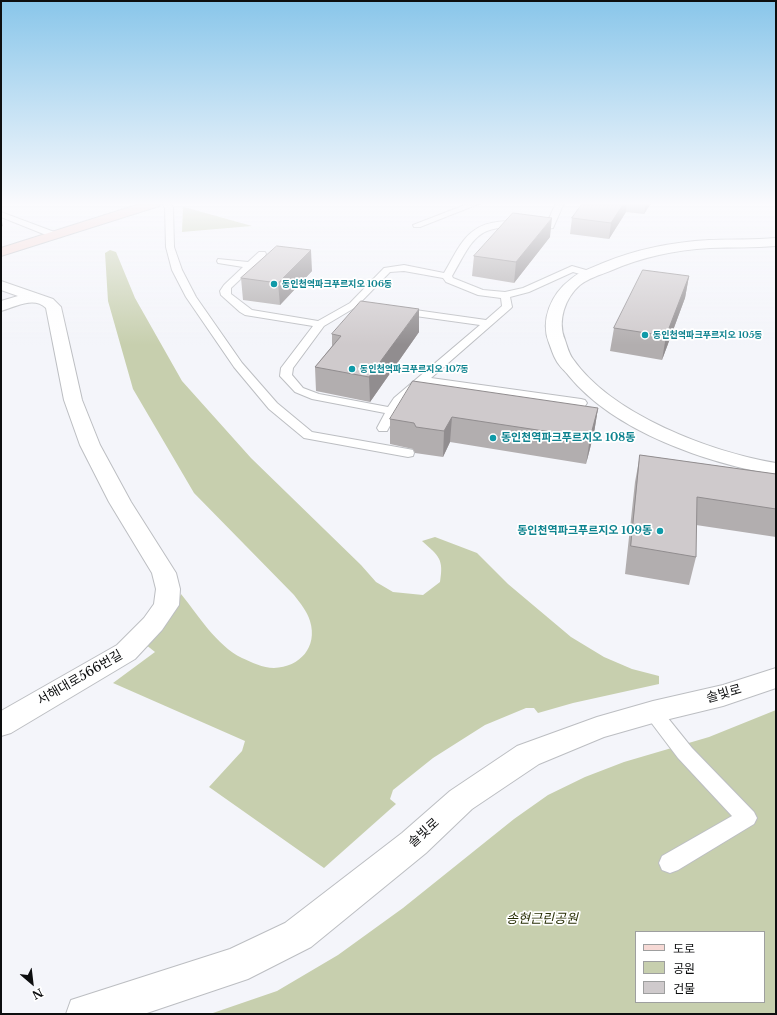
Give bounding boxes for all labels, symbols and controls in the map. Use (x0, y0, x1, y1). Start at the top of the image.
marker: 동인천역파크푸르지오 106동 (269, 279, 279, 289)
place label: 동인천역파크푸르지오 106동 (282, 279, 392, 289)
marker: 동인천역파크푸르지오 105동 (640, 330, 650, 340)
place label: 동인천역파크푸르지오 105동 (653, 330, 763, 340)
marker: 동인천역파크푸르지오 107동 (347, 364, 357, 374)
place label: 동인천역파크푸르지오 107동 (360, 364, 469, 374)
place label: 동인천역파크푸르지오 108동 (501, 431, 635, 445)
marker: 동인천역파크푸르지오 108동 (488, 433, 498, 443)
place label: 동인천역파크푸르지오 109동 (517, 524, 652, 538)
marker: 동인천역파크푸르지오 109동 (655, 526, 665, 536)
street label: 서해대로566번길 (35, 647, 125, 709)
street label: 솔빛로 (705, 682, 743, 706)
street label: 솔빛로 (405, 815, 443, 851)
park label: 송현근린공원 (506, 911, 578, 927)
legend (635, 931, 765, 1003)
text: 도로 (673, 941, 695, 956)
text: 공원 (673, 961, 695, 976)
north arrow (12, 963, 52, 1003)
text: 건물 (673, 981, 695, 996)
text: N (30, 985, 45, 1002)

